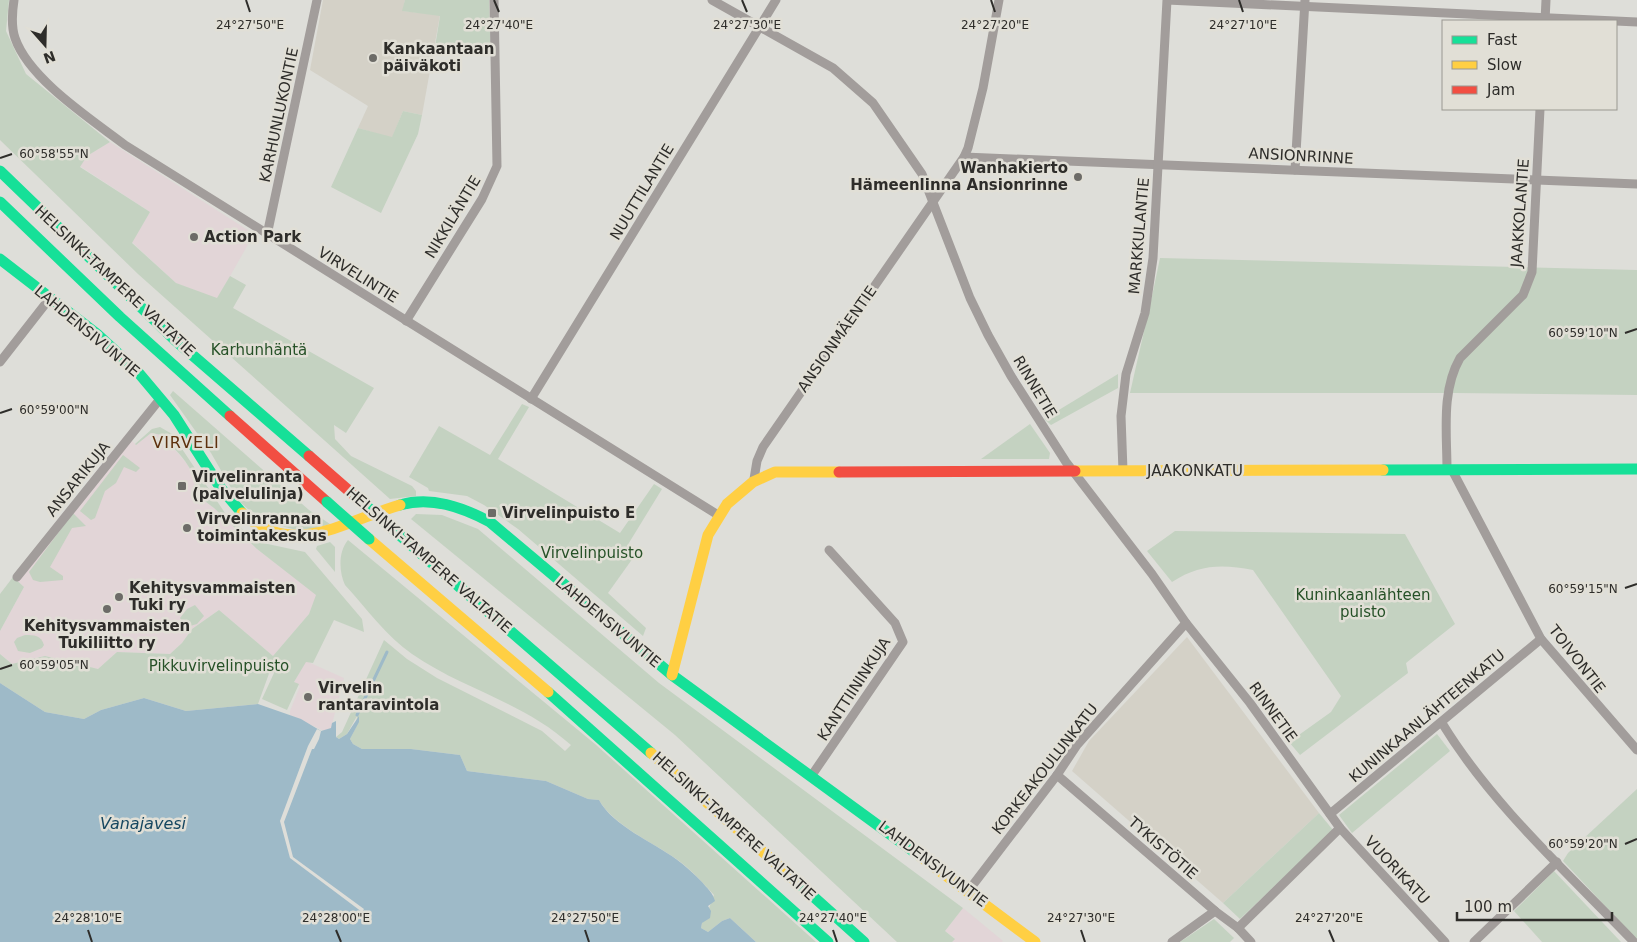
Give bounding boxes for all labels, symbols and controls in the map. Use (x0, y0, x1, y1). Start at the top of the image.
text: 24°27'50"E (216, 18, 284, 32)
text: 24°27'40"E (465, 18, 533, 32)
text: 24°27'30"E (713, 18, 781, 32)
text: 24°27'20"E (961, 18, 1029, 32)
text: 24°27'10"E (1209, 18, 1277, 32)
north arrow (20, 20, 70, 70)
legend (1442, 20, 1617, 110)
text: Fast (1487, 31, 1517, 49)
place label: Kankaantaan päiväkoti (383, 40, 494, 75)
street label: KARHUNLUKONTIE (256, 46, 302, 184)
text: N (41, 48, 58, 67)
marker: Kankaantaan päiväkoti (367, 52, 379, 64)
text: Slow (1487, 56, 1522, 74)
text: Jam (1486, 81, 1515, 99)
street label: NUUTTILANTIE (606, 141, 678, 243)
street label: ANSIONRINNE (1248, 144, 1354, 168)
text: 60°58'55"N (19, 147, 89, 161)
street label: JAAKKOLANTIE (1507, 158, 1533, 269)
place label: Wanhakierto Hämeenlinna Ansionrinne (850, 159, 1068, 194)
marker: Wanhakierto Hämeenlinna Ansionrinne (1072, 171, 1084, 183)
street label: NIKKILÄNTIE (420, 172, 485, 261)
street label: MARKKULANTIE (1125, 177, 1153, 295)
street label: HELSINKI-TAMPERE VALTATIE (31, 202, 199, 360)
place label: Action Park (204, 228, 302, 246)
marker: Action Park (188, 231, 200, 243)
street label: VIRVELINTIE (315, 243, 401, 307)
street label: LAHDENSIVUNTIE (31, 282, 143, 380)
street label: ANSIONMÄENTIE (793, 282, 880, 396)
text: 60°59'10"N (1548, 326, 1618, 340)
park label: Karhunhäntä (211, 341, 307, 359)
street label: RINNETIE (1009, 352, 1061, 422)
text: 60°59'00"N (19, 403, 89, 417)
district label: VIRVELI (152, 433, 220, 452)
street label: ANSARIKUJA (42, 437, 114, 520)
street label: JAAKONKATU (1146, 462, 1243, 480)
place label: Virvelinranta (palvelulinja) (192, 468, 304, 503)
marker: Virvelinranta (palvelulinja) (176, 480, 188, 492)
street label: HELSINKI-TAMPERE VALTATIE (343, 483, 515, 637)
place label: Virvelinpuisto E (502, 504, 635, 522)
marker: Virvelinpuisto E (486, 507, 498, 519)
place label: Virvelinrannan toimintakeskus (197, 510, 327, 545)
marker: Virvelinrannan toimintakeskus (181, 522, 193, 534)
park label: Virvelinpuisto (541, 544, 643, 562)
street label: LAHDENSIVUNTIE (552, 573, 664, 671)
place label: Kehitysvammaisten Tuki ry (129, 579, 296, 614)
text: 60°59'15"N (1548, 582, 1618, 596)
park label: Kuninkaanlähteen puisto (1296, 586, 1430, 621)
marker: Kehitysvammaisten Tuki ry (113, 591, 125, 603)
marker: Kehitysvammaisten Tukiliitto ry (101, 603, 113, 615)
place label: Kehitysvammaisten Tukiliitto ry (24, 617, 190, 652)
street label: TOIVONTIE (1544, 621, 1609, 697)
street label: KANTTIININKUJA (814, 633, 895, 744)
street label: KUNINKAANLÄHTEENKATU (1345, 645, 1508, 786)
park label: Pikkuvirvelinpuisto (149, 657, 289, 675)
text: 60°59'05"N (19, 658, 89, 672)
street label: RINNETIE (1245, 678, 1301, 746)
place label: Virvelin rantaravintola (318, 679, 439, 714)
marker: Virvelin rantaravintola (302, 691, 314, 703)
street label: KORKEAKOULUNKATU (988, 700, 1102, 838)
street label: HELSINKI-TAMPERE VALTATIE (649, 748, 819, 904)
street label: TYKISTÖTIE (1124, 812, 1202, 883)
water label: Vanajavesi (100, 814, 187, 833)
street label: LAHDENSIVUNTIE (875, 817, 991, 911)
street label: VUORIKATU (1361, 832, 1433, 908)
text: 60°59'20"N (1548, 837, 1618, 851)
scale bar (1457, 890, 1612, 922)
text: 100 m (1464, 898, 1512, 916)
text: 24°28'10"E (54, 911, 122, 925)
text: 24°28'00"E (302, 911, 370, 925)
text: 24°27'50"E (551, 911, 619, 925)
text: 24°27'40"E (799, 911, 867, 925)
text: 24°27'30"E (1047, 911, 1115, 925)
text: 24°27'20"E (1295, 911, 1363, 925)

